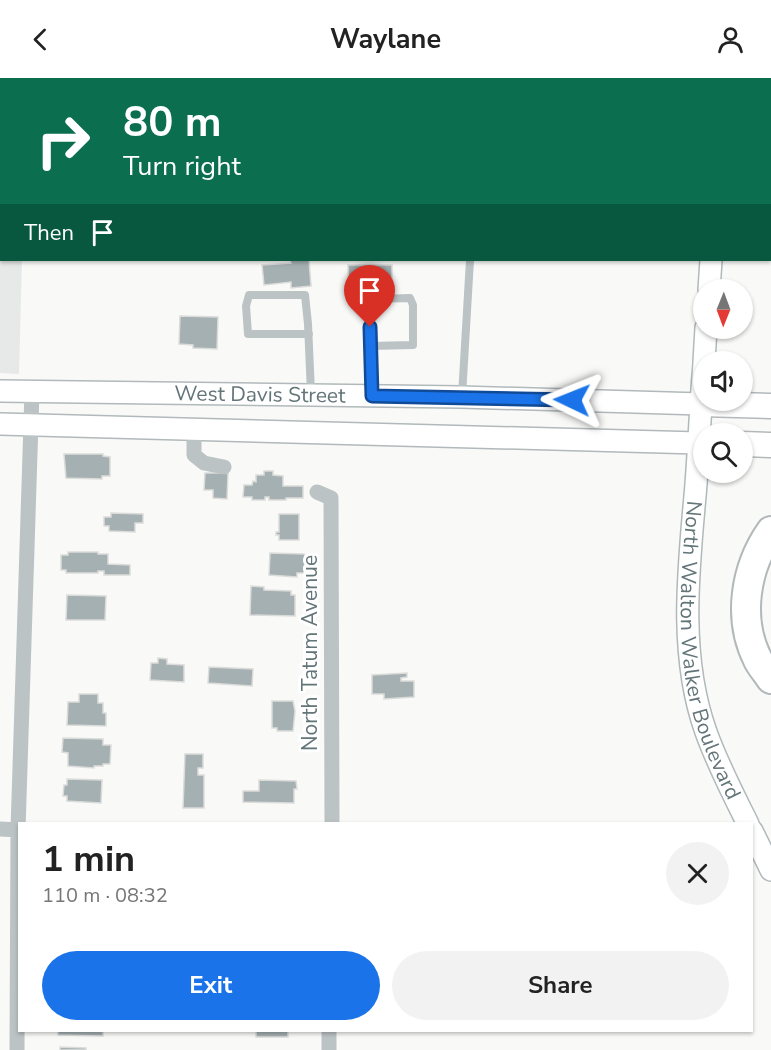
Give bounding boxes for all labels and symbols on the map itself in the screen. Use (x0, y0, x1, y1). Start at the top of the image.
pin (344, 265, 395, 327)
north arrow (693, 279, 753, 339)
position arrow (540, 368, 604, 432)
street label: West Davis Street (174, 379, 346, 410)
street label: North Walton Walker Boulevard (674, 500, 748, 804)
street label: North Tatum Avenue (296, 555, 324, 751)

